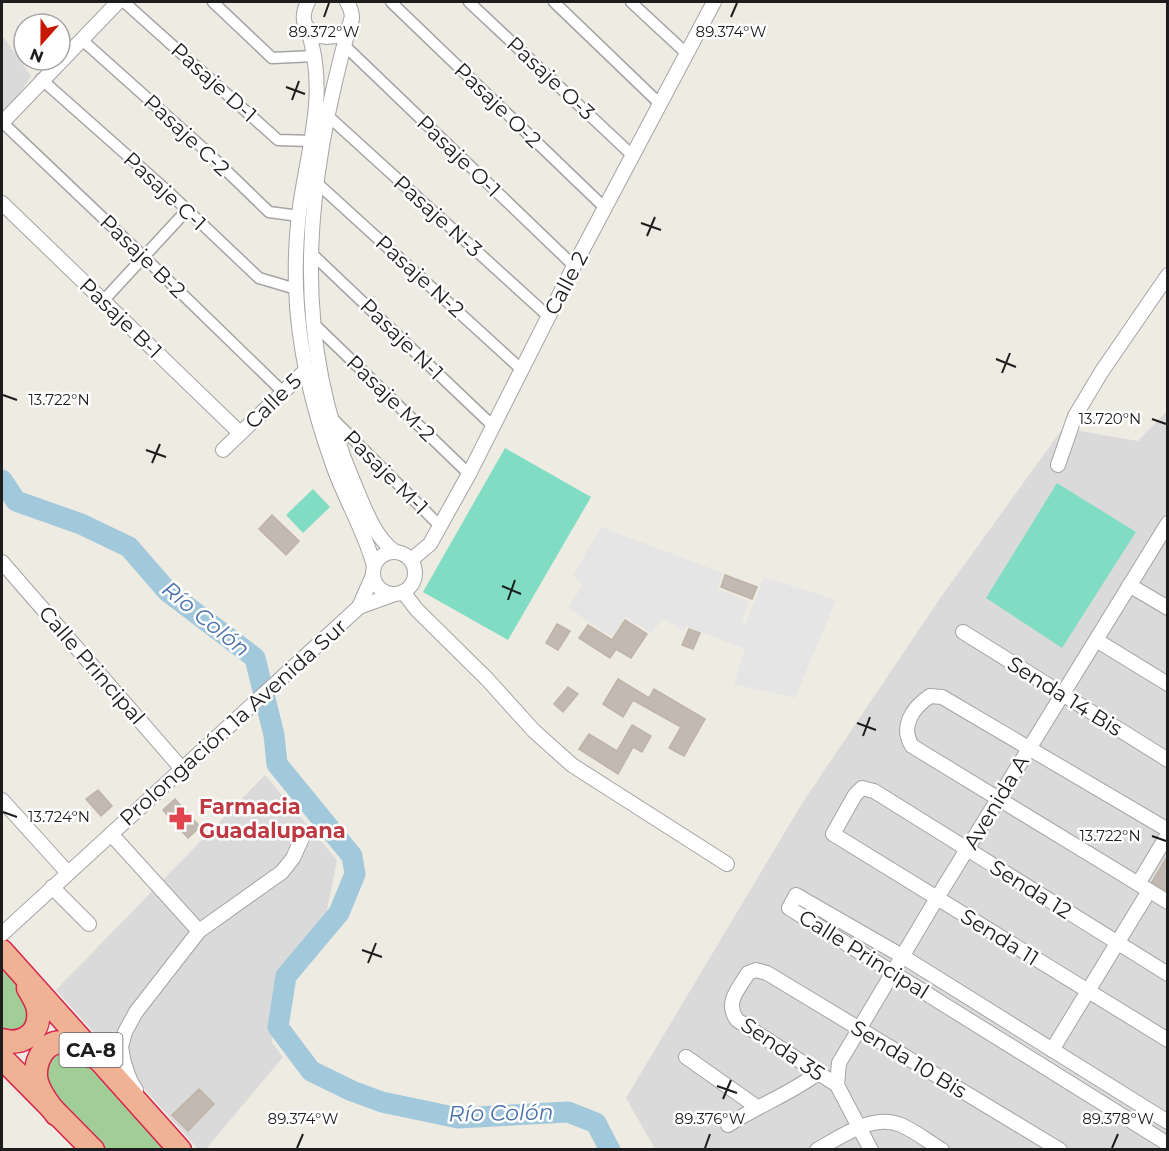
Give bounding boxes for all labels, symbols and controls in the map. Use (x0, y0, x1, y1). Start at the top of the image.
north arrow (12, 12, 72, 72)
text: 89.372°W (289, 22, 360, 41)
text: 89.374°W (696, 22, 767, 41)
street label: Pasaje O-3 (502, 31, 600, 125)
street label: Pasaje D-1 (166, 37, 262, 127)
text: N (27, 44, 46, 67)
street label: Pasaje O-2 (449, 57, 547, 153)
street label: Pasaje C-2 (139, 89, 235, 181)
street label: Pasaje O-1 (412, 110, 506, 202)
street label: Pasaje C-1 (118, 146, 212, 236)
street label: Pasaje N-3 (389, 170, 487, 262)
street label: Pasaje B-2 (95, 209, 191, 303)
street label: Pasaje N-2 (371, 230, 469, 322)
street label: Calle 2 (539, 247, 593, 319)
street label: Pasaje B-1 (75, 273, 167, 363)
street label: Pasaje N-1 (355, 293, 449, 385)
street label: Pasaje M-2 (341, 350, 441, 446)
street label: Calle 5 (240, 368, 306, 434)
text: 13.722°N (28, 390, 90, 409)
text: 13.720°N (1079, 409, 1141, 428)
street label: Pasaje M-1 (339, 425, 433, 519)
water label: Río Colón (157, 575, 255, 663)
street label: Calle Principal (34, 601, 150, 729)
street label: Prolongación 1a Avenida Sur (114, 613, 352, 831)
street label: Senda 14 Bis (1003, 651, 1127, 741)
street label: Avenida A (958, 750, 1034, 854)
place label: Farmacia Guadalupana (199, 794, 346, 843)
pharmacy icon: Farmacia Guadalupana (168, 805, 194, 831)
text: 13.724°N (28, 807, 90, 826)
text: 13.722°N (1079, 826, 1141, 845)
street label: Senda 12 (986, 854, 1076, 924)
street label: Senda 11 (956, 903, 1044, 971)
street label: Calle Principal (794, 904, 934, 1004)
street label: Senda 35 (736, 1012, 830, 1086)
street label: Senda 10 Bis (847, 1015, 971, 1103)
road number: CA-8 (60, 1033, 122, 1067)
water label: Río Colón (448, 1099, 554, 1127)
text: 89.374°W (268, 1109, 339, 1128)
text: 89.376°W (675, 1109, 746, 1128)
text: 89.378°W (1082, 1109, 1154, 1128)

